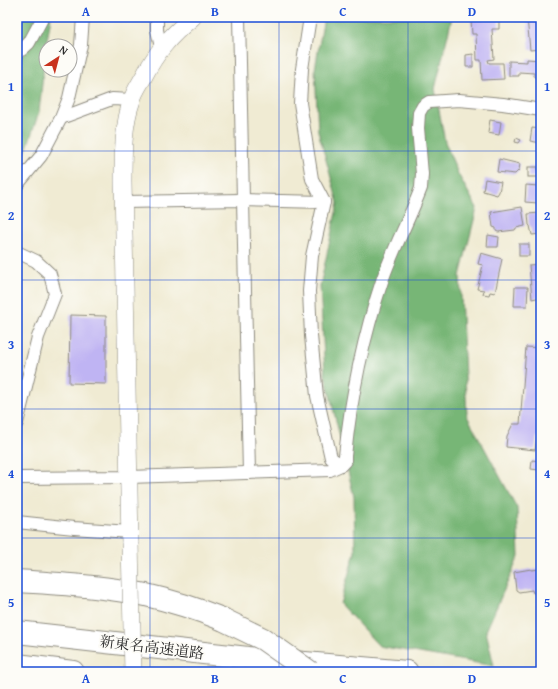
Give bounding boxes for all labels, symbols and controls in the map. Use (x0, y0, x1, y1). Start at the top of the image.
text: A (82, 2, 91, 21)
text: B (211, 2, 219, 21)
text: C (339, 2, 347, 21)
text: D (468, 2, 476, 21)
north arrow (38, 38, 78, 78)
text: N (56, 41, 72, 59)
text: 1 (8, 77, 14, 96)
text: 1 (544, 77, 550, 96)
text: 2 (8, 206, 15, 225)
text: 2 (544, 206, 551, 225)
text: 3 (8, 335, 14, 354)
text: 3 (544, 335, 550, 354)
text: 4 (8, 464, 15, 483)
text: 4 (544, 464, 551, 483)
text: 5 (8, 593, 15, 612)
text: 5 (544, 593, 551, 612)
street label: 新東名高速道路 (99, 630, 205, 664)
text: A (82, 669, 91, 688)
text: B (211, 669, 219, 688)
text: C (339, 669, 347, 688)
text: D (468, 669, 476, 688)

